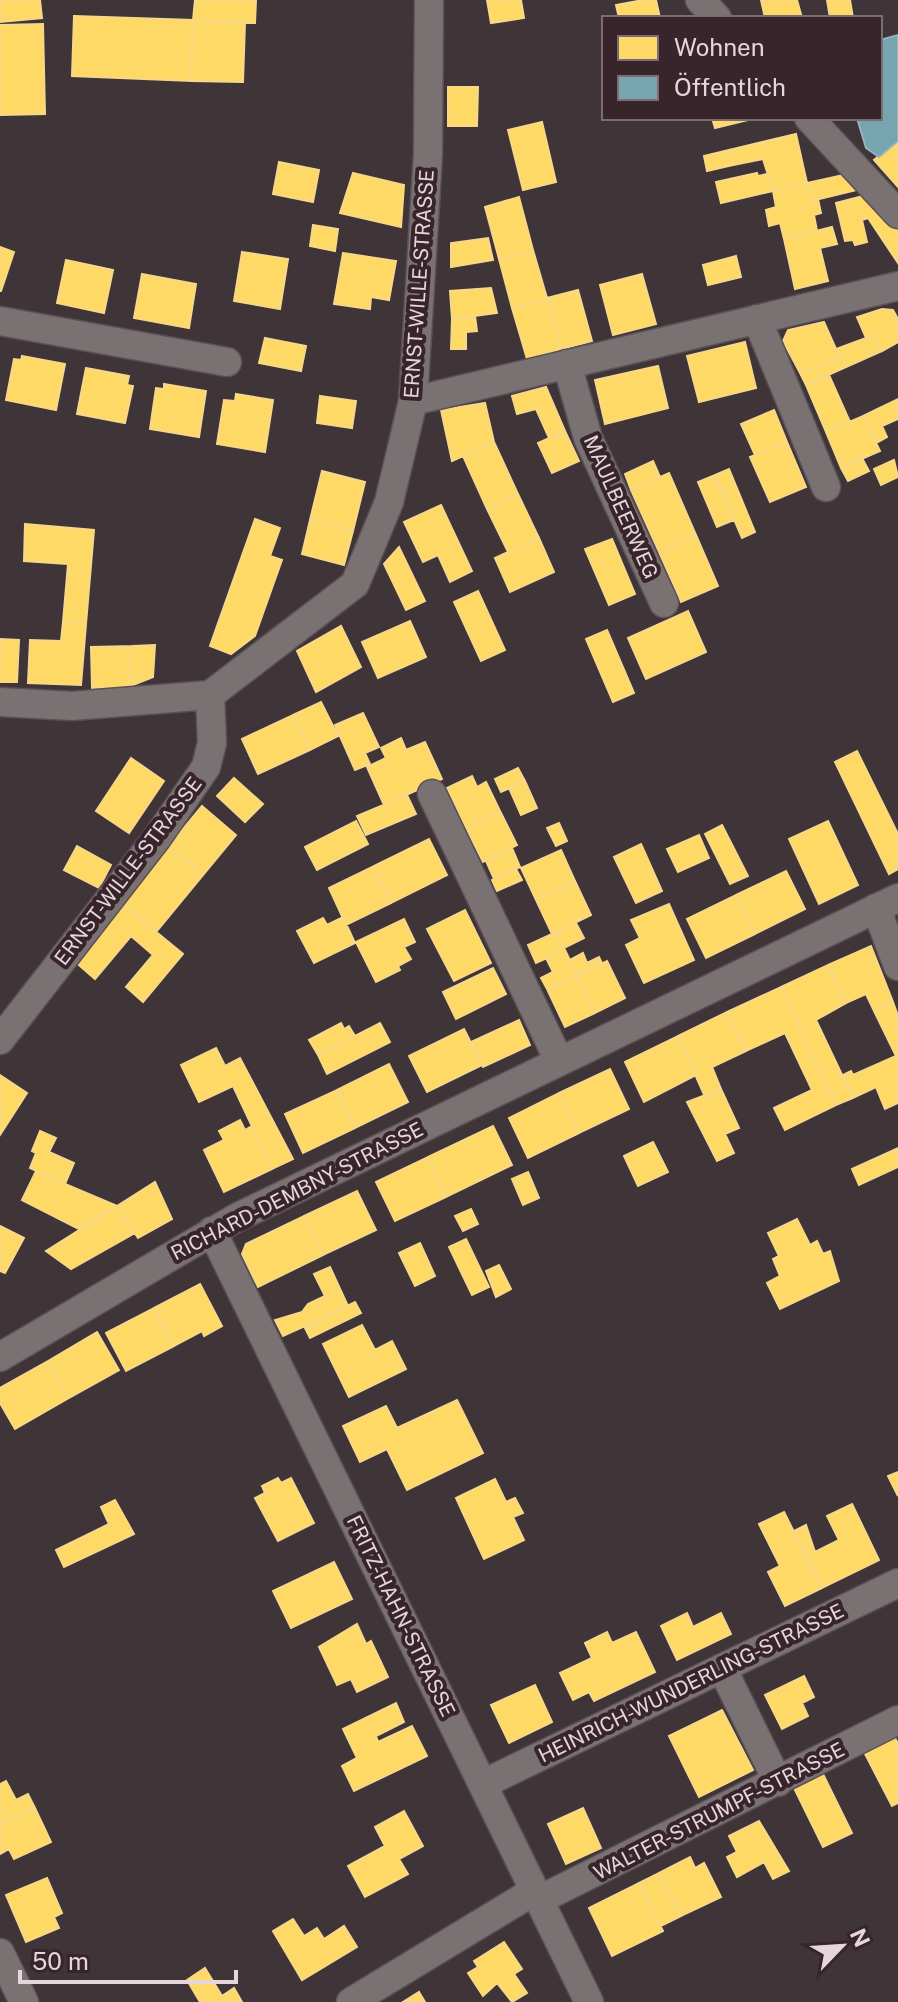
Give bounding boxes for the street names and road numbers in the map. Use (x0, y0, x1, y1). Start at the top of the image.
street label: ERNST-WILLE-STRASSE (399, 169, 439, 399)
street label: MAULBEERWEG (579, 432, 663, 582)
street label: ERNST-WILLE-STRASSE (49, 772, 207, 970)
street label: RICHARD-DEMBNY-STRASSE (167, 1117, 427, 1265)
street label: FRITZ-HAHN-STRASSE (342, 1511, 460, 1721)
street label: HEINRICH-WUNDERLING-STRASSE (534, 1598, 848, 1768)
street label: WALTER-STRUMPF-STRASSE (590, 1737, 848, 1885)

